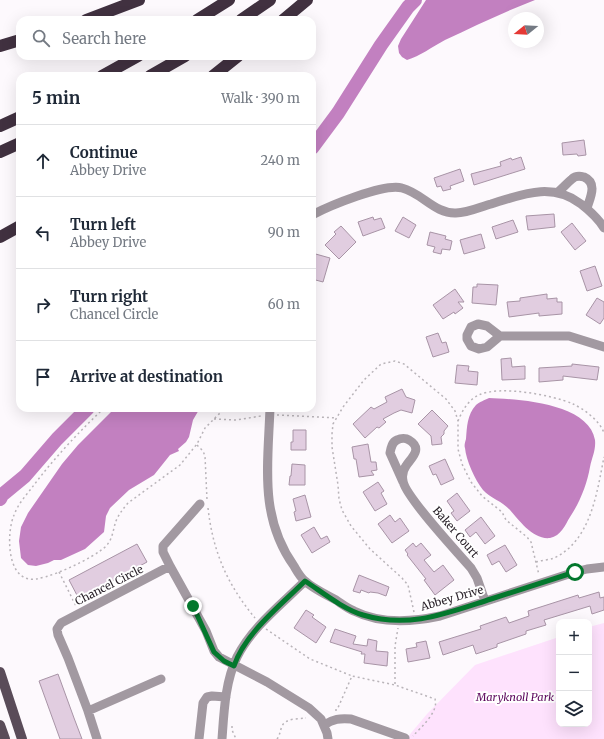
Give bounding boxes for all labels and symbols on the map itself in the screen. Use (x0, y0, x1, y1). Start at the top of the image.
north arrow (508, 12, 544, 48)
street label: Baker Court (430, 504, 482, 561)
street label: Chancel Circle (73, 562, 146, 608)
route start (566, 563, 584, 581)
street label: Abbey Drive (418, 582, 485, 614)
route end (184, 597, 202, 615)
park label: Maryknoll Park (475, 690, 554, 704)

